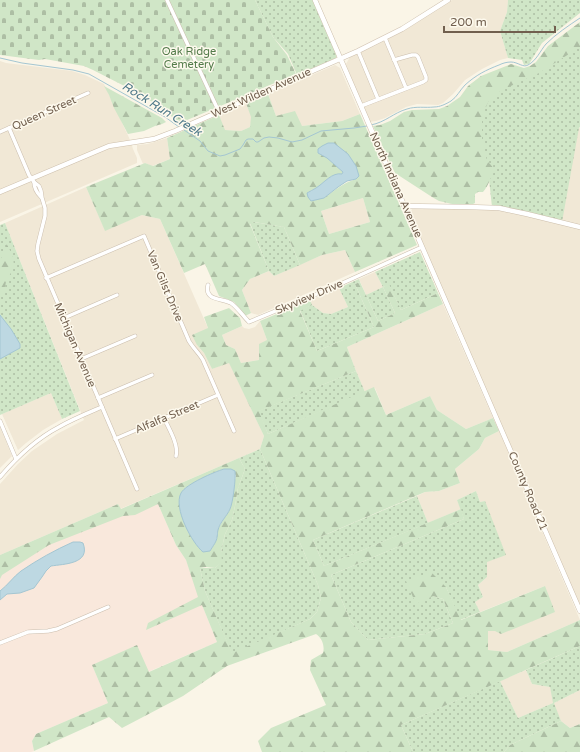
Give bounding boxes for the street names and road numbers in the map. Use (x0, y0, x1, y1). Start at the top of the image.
street label: West Wilden Avenue (209, 65, 313, 121)
street label: Queen Street (10, 93, 78, 133)
street label: North Indiana Avenue (367, 130, 425, 240)
street label: Van Gilst Drive (144, 248, 186, 324)
street label: Skyview Drive (273, 277, 345, 317)
street label: Michigan Avenue (51, 301, 99, 389)
street label: Alfalfa Street (133, 398, 201, 436)
street label: County Road 21 (505, 449, 551, 533)

